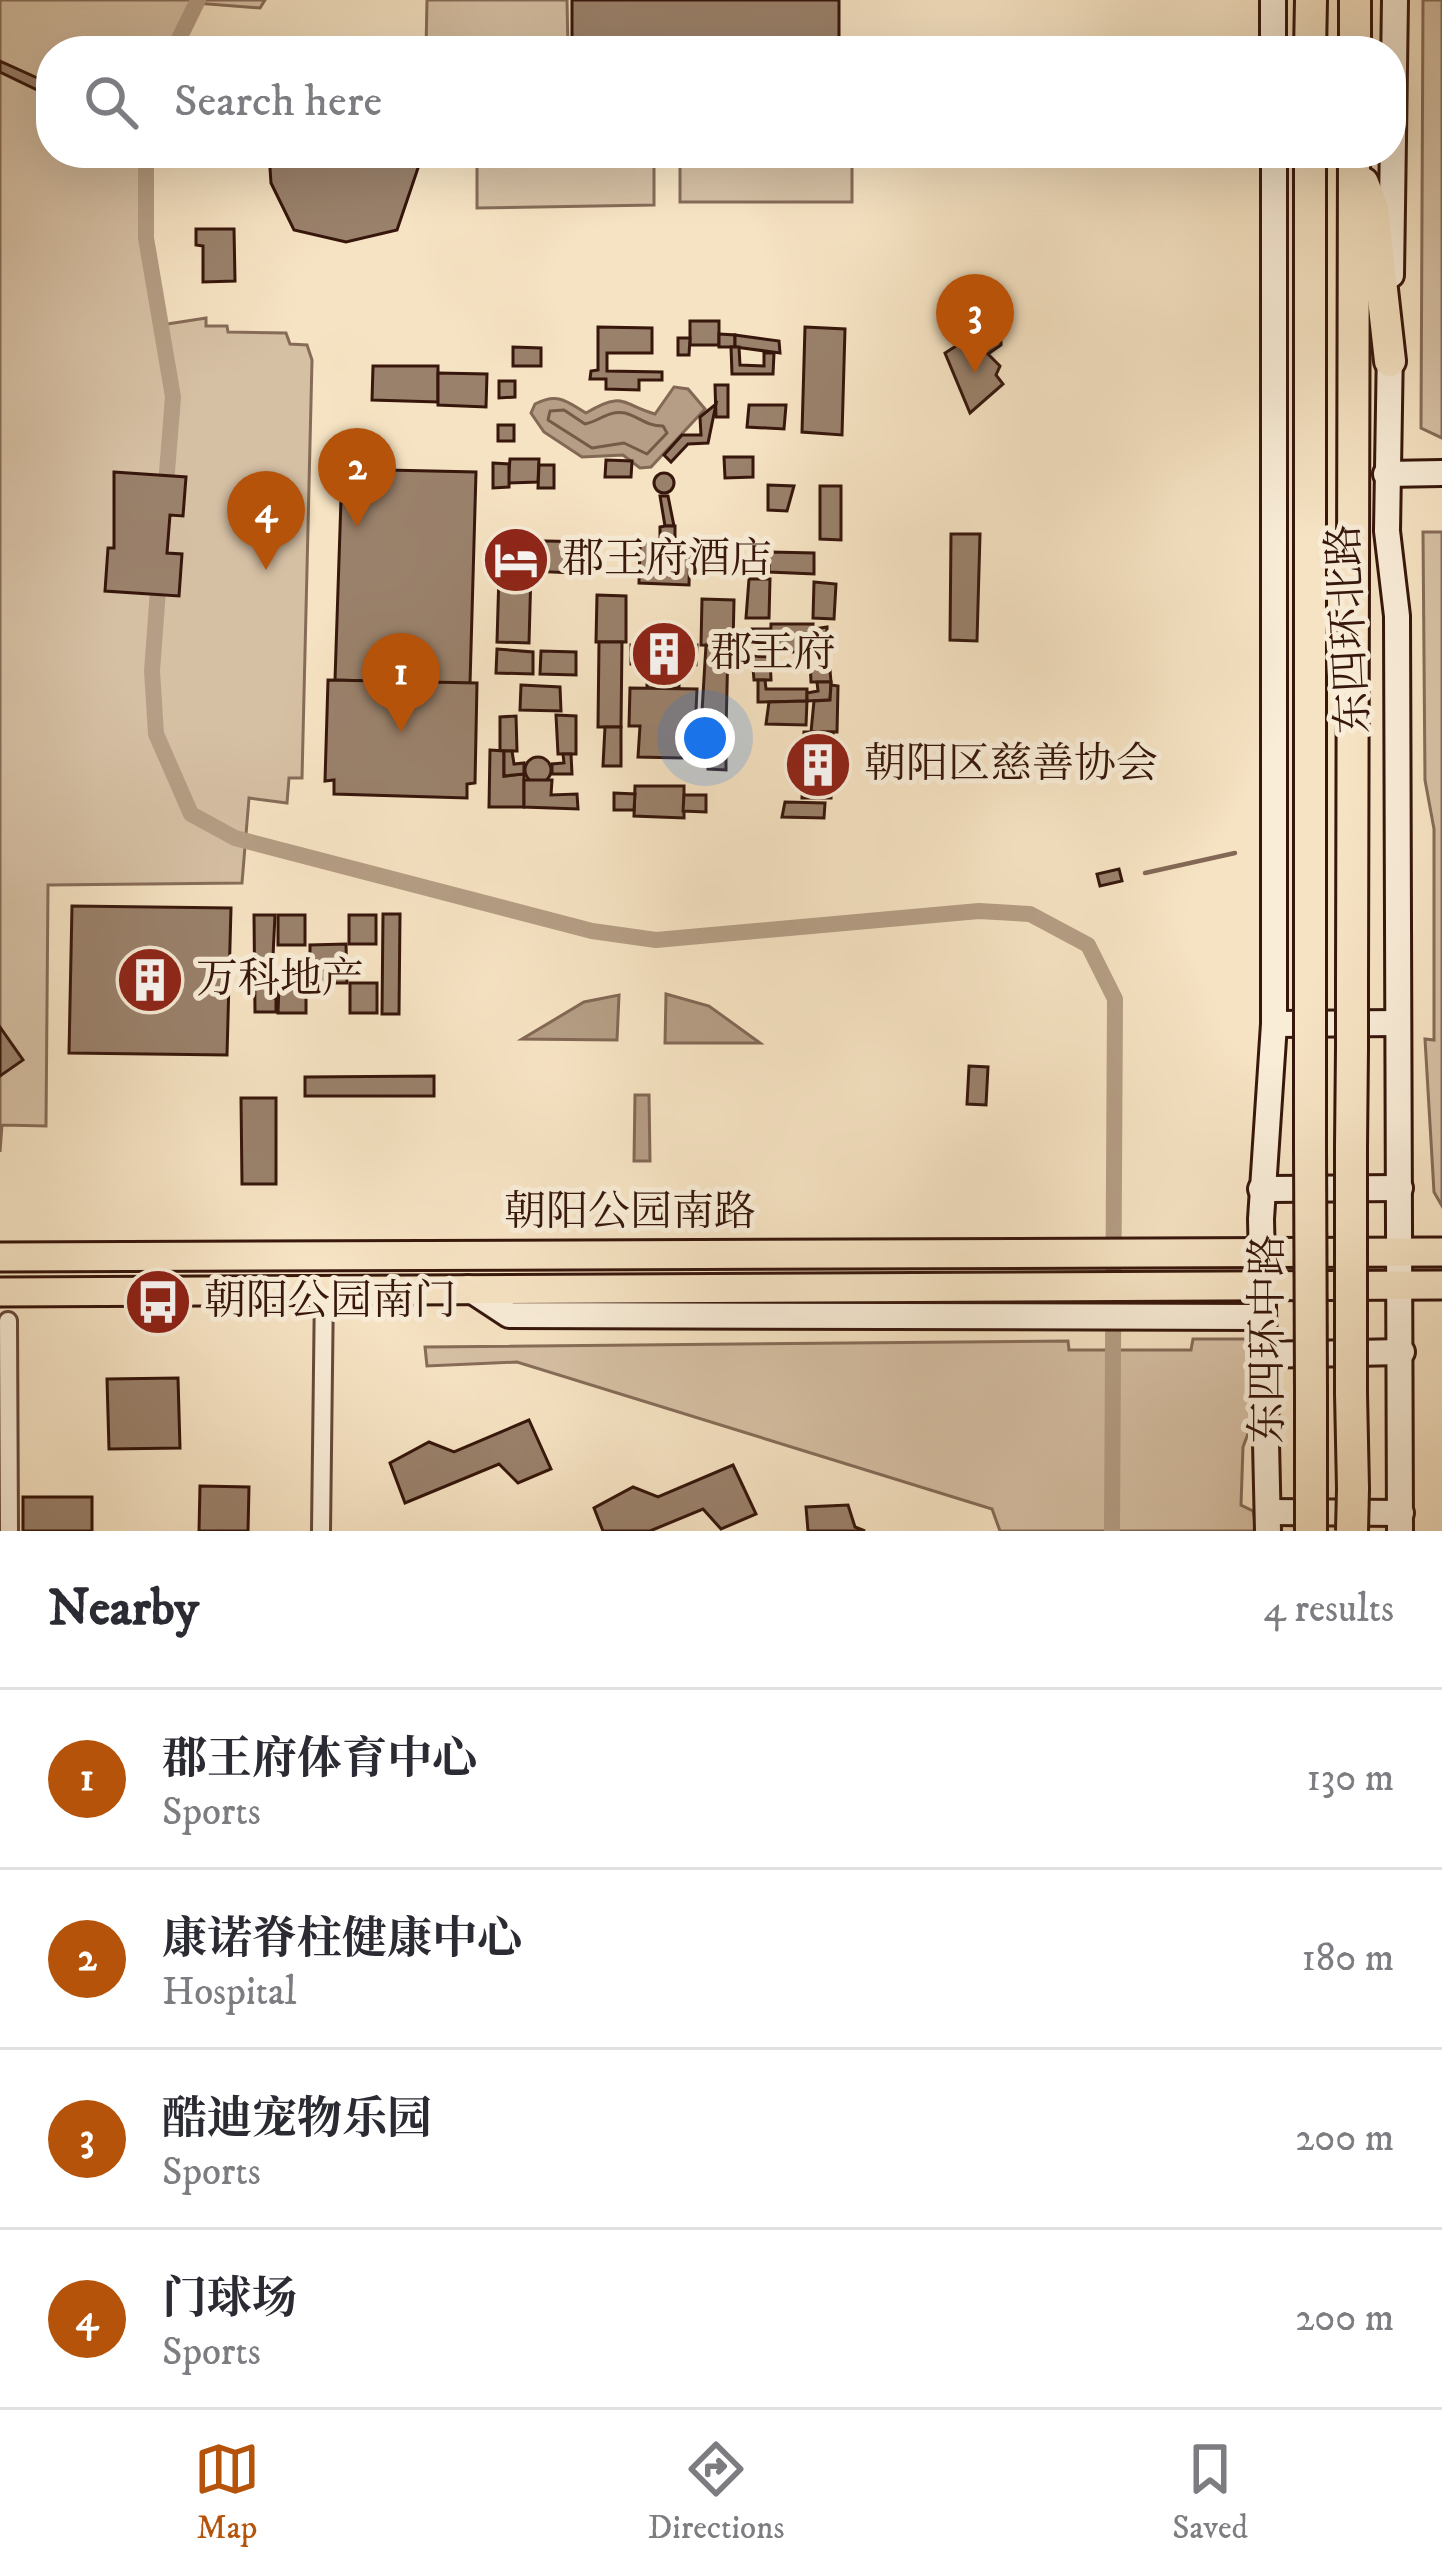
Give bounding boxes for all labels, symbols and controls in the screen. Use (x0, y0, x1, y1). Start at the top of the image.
search box (36, 36, 1406, 168)
icon: search (78, 69, 144, 135)
text: Search here (174, 74, 382, 130)
pin: 3 (936, 274, 1014, 373)
pin: 2 (318, 428, 396, 527)
pin: 4 (227, 471, 305, 570)
street label: 东四环北路 (1319, 523, 1381, 735)
hotel icon: 郡王府酒店 (481, 525, 551, 595)
place label: 郡王府酒店 (562, 534, 772, 586)
building icon: 郡王府 (629, 619, 699, 689)
place label: 郡王府 (710, 628, 836, 680)
pin: 1 (362, 633, 440, 732)
your location (675, 708, 735, 768)
building icon: 朝阳区慈善协会 (783, 730, 853, 800)
place label: 朝阳区慈善协会 (864, 739, 1158, 791)
building icon: 万科地产 (115, 945, 185, 1015)
place label: 万科地产 (196, 954, 364, 1006)
street label: 朝阳公园南路 (504, 1187, 756, 1239)
street label: 东四环中路 (1243, 1234, 1295, 1444)
bus stop icon: 朝阳公园南门 (123, 1267, 193, 1337)
place label: 朝阳公园南门 (204, 1276, 456, 1328)
text: Nearby (48, 1577, 199, 1641)
text: 4 results (1264, 1585, 1394, 1634)
text: 郡王府体育中心 (162, 1732, 477, 1788)
text: 1 (80, 1754, 94, 1803)
text: 130 m (1306, 1754, 1394, 1803)
text: Sports (162, 1788, 261, 1837)
text: 康诺脊柱健康中心 (162, 1912, 522, 1968)
text: 2 (77, 1934, 97, 1983)
text: 180 m (1302, 1934, 1394, 1983)
text: Hospital (162, 1968, 296, 2017)
text: 酷迪宠物乐园 (162, 2092, 432, 2148)
text: 3 (80, 2114, 94, 2163)
text: 200 m (1295, 2114, 1394, 2163)
text: Sports (162, 2148, 261, 2197)
text: 门球场 (162, 2272, 297, 2328)
text: 4 (76, 2294, 98, 2343)
text: 200 m (1295, 2294, 1394, 2343)
text: Sports (162, 2328, 261, 2377)
tab: Map (194, 2436, 260, 2549)
tab: Directions (648, 2436, 784, 2549)
tab: Saved (1172, 2436, 1248, 2549)

